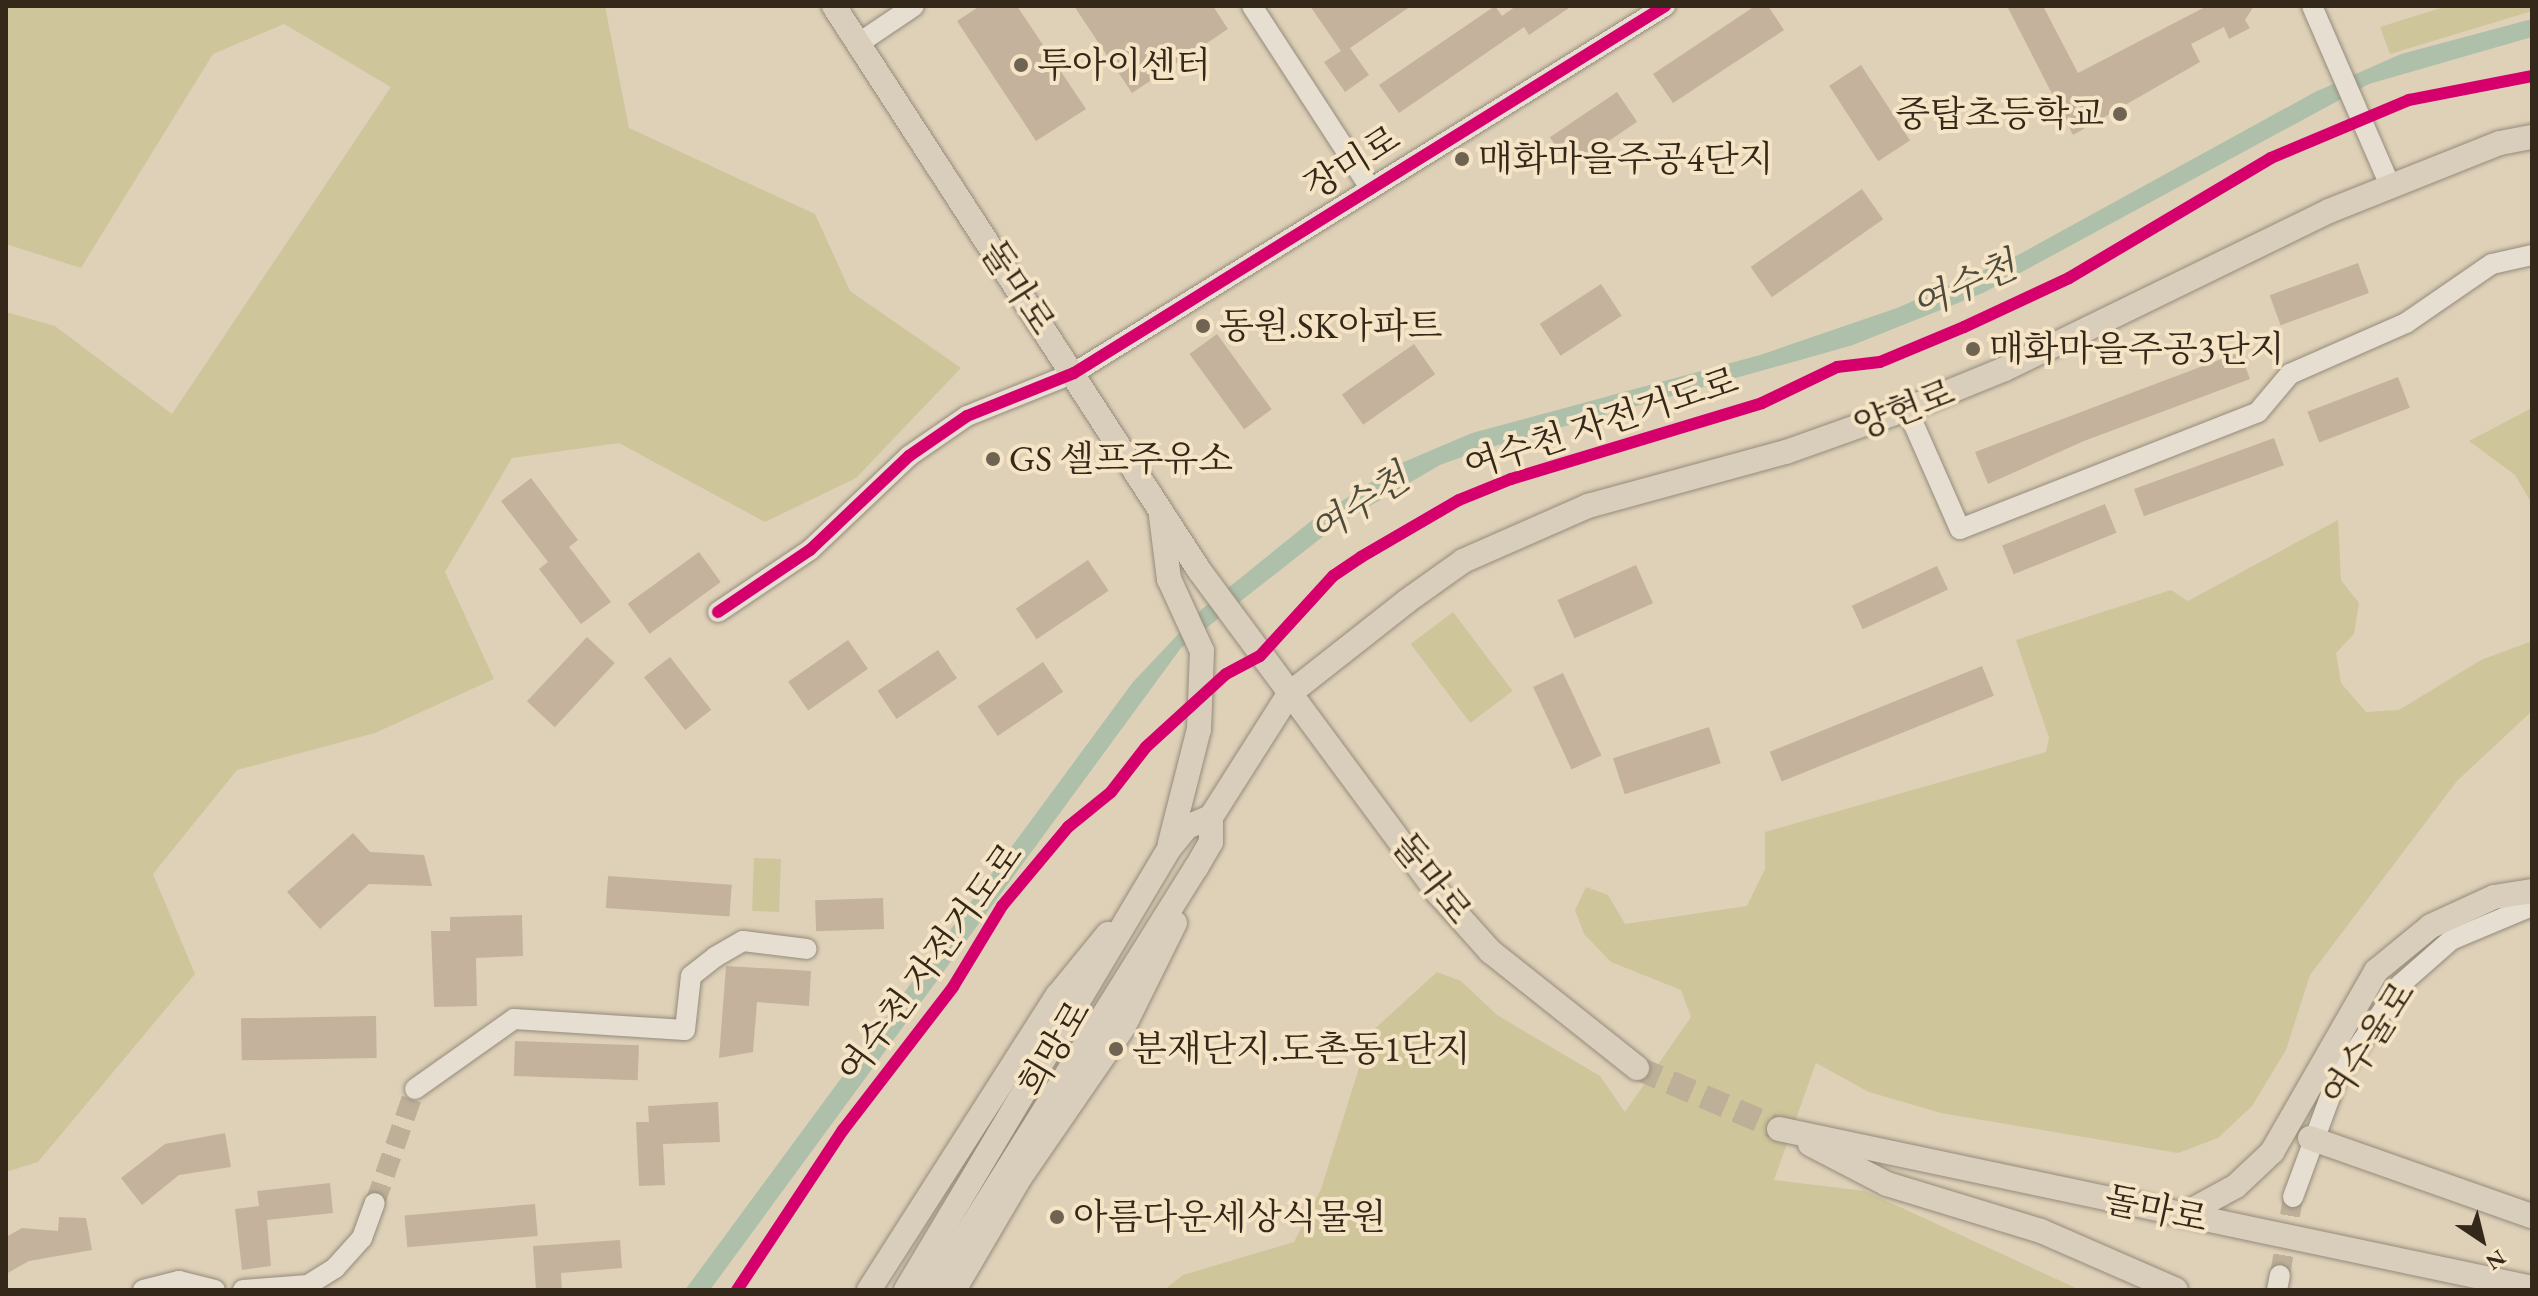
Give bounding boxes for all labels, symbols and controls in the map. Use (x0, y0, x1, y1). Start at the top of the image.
place label: 투아이센터 (1037, 43, 1211, 87)
marker: 투아이센터 (1012, 56, 1030, 74)
place label: 중탑초등학교 (1895, 92, 2104, 136)
marker: 중탑초등학교 (2111, 105, 2129, 123)
street label: 장미로 (1296, 116, 1408, 208)
place label: 매화마을주공4단지 (1478, 137, 1773, 181)
marker: 매화마을주공4단지 (1453, 150, 1471, 168)
street label: 돌마로 (971, 231, 1065, 343)
water label: 여수천 (1904, 242, 2024, 328)
place label: 동원.SK아파트 (1219, 304, 1442, 348)
marker: 동원.SK아파트 (1194, 317, 1212, 335)
place label: 매화마을주공3단지 (1989, 327, 2284, 371)
marker: 매화마을주공3단지 (1964, 340, 1982, 358)
street label: 여수천 자전거도로 (1459, 358, 1743, 488)
street label: 양현로 (1848, 370, 1960, 448)
place label: GS 셀프주유소 (1009, 437, 1233, 481)
marker: GS 셀프주유소 (984, 450, 1002, 468)
water label: 여수천 (1301, 454, 1417, 554)
street label: 돌마로 (1383, 824, 1481, 932)
street label: 여수천 자전거도로 (829, 834, 1031, 1090)
street label: 여수울로 (2312, 973, 2424, 1113)
street label: 희망로 (1009, 992, 1099, 1104)
place label: 분재단지.도촌동1단지 (1132, 1027, 1471, 1071)
marker: 분재단지.도촌동1단지 (1107, 1040, 1125, 1058)
street label: 돌마로 (2100, 1177, 2212, 1241)
place label: 아름다운세상식물원 (1073, 1195, 1386, 1239)
north arrow (2442, 1200, 2522, 1280)
marker: 아름다운세상식물원 (1048, 1208, 1066, 1226)
text: N (2480, 1243, 2512, 1277)

